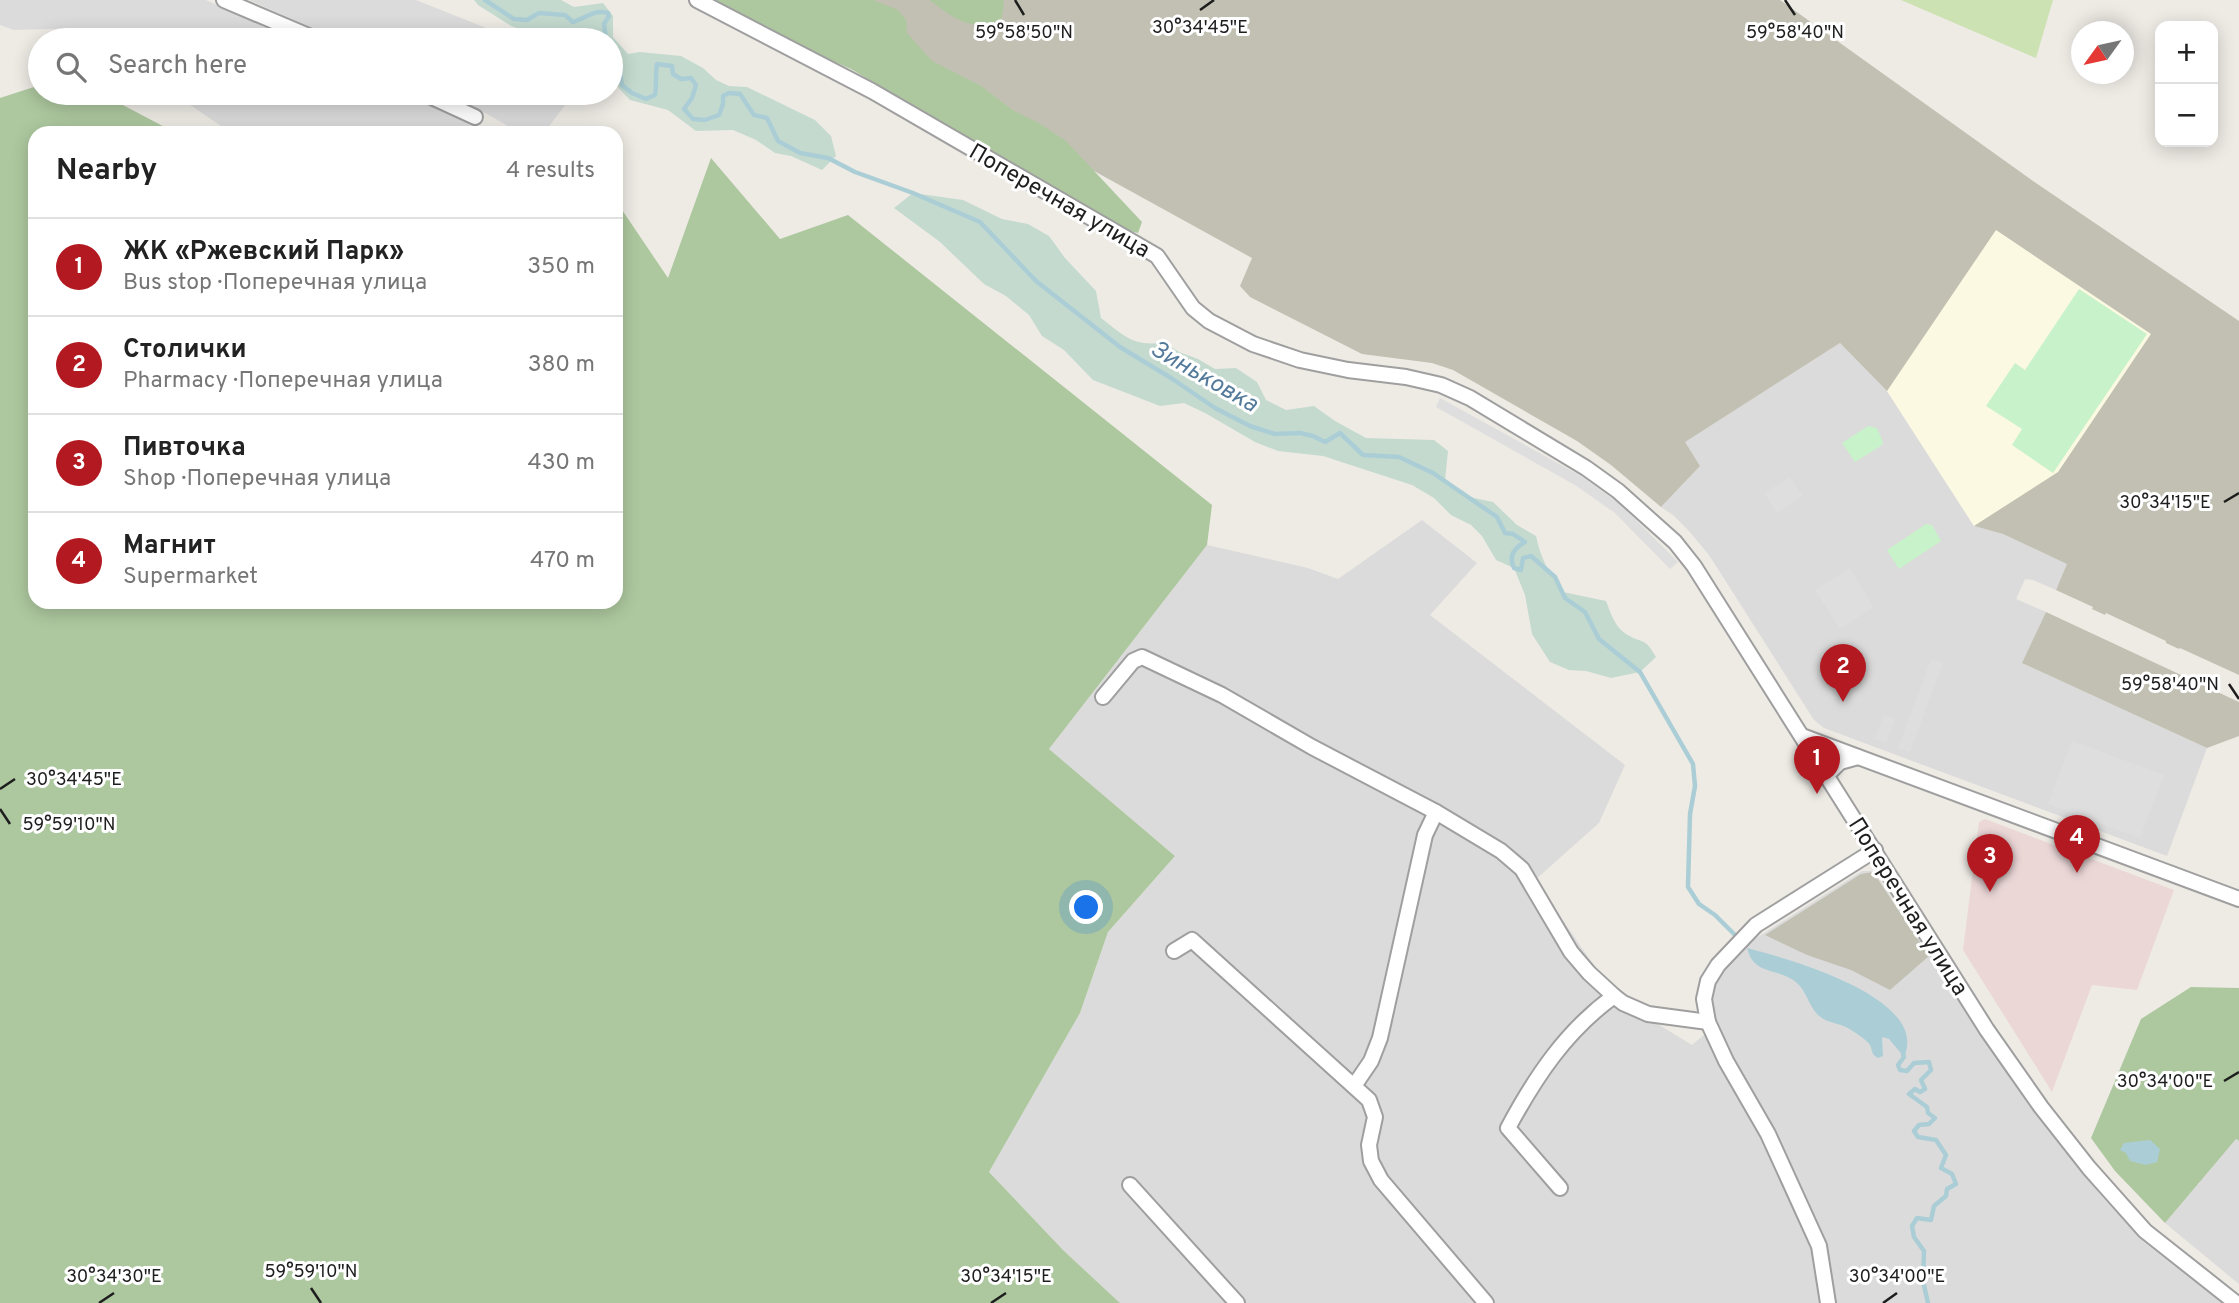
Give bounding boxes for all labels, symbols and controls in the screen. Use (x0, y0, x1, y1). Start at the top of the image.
text: 30°34'45"E (1152, 17, 1248, 40)
north arrow (2071, 21, 2134, 84)
map controls (2155, 21, 2218, 147)
button: + (2155, 21, 2218, 84)
text: 59°58'50"N (975, 22, 1073, 45)
text: 59°58'40"N (1746, 22, 1844, 45)
search box (28, 28, 623, 105)
icon: search (52, 48, 90, 86)
text: Search here (108, 50, 247, 83)
button: − (2155, 84, 2218, 147)
street label: Поперечная улица (963, 139, 1155, 266)
text: Nearby (56, 153, 157, 190)
text: 4 results (506, 157, 595, 186)
text: ЖК «Ржевский Парк» (123, 236, 404, 269)
text: 1 (74, 253, 84, 282)
text: 350 m (527, 253, 595, 282)
text: Bus stop · Поперечная улица (123, 269, 427, 298)
text: Столички (123, 334, 247, 367)
water label: Зиньковка (1145, 335, 1263, 421)
text: 2 (72, 351, 86, 380)
text: 380 m (528, 351, 595, 380)
text: Pharmacy · Поперечная улица (123, 367, 443, 396)
text: Пивточка (123, 432, 246, 465)
text: 3 (72, 449, 86, 478)
text: 430 m (527, 449, 595, 478)
text: Shop · Поперечная улица (123, 465, 391, 494)
text: 30°34'15"E (2119, 492, 2211, 515)
text: Магнит (123, 530, 216, 563)
text: 4 (72, 547, 86, 576)
text: 470 m (530, 547, 595, 576)
text: Supermarket (123, 563, 258, 592)
pin: 2 (1820, 644, 1866, 702)
text: 59°58'40"N (2121, 674, 2219, 697)
pin: 1 (1794, 736, 1840, 794)
text: 30°34'45"E (26, 769, 122, 792)
street label: Поперечная улица (1840, 813, 1973, 1002)
text: 59°59'10"N (23, 814, 115, 837)
pin: 4 (2054, 815, 2100, 873)
pin: 3 (1967, 834, 2013, 892)
your location (1069, 890, 1103, 924)
text: 30°34'00"E (2117, 1071, 2213, 1094)
text: 59°59'10"N (265, 1261, 357, 1284)
text: 30°34'30"E (66, 1266, 162, 1289)
text: 30°34'15"E (960, 1266, 1052, 1289)
text: 30°34'00"E (1849, 1266, 1945, 1289)

